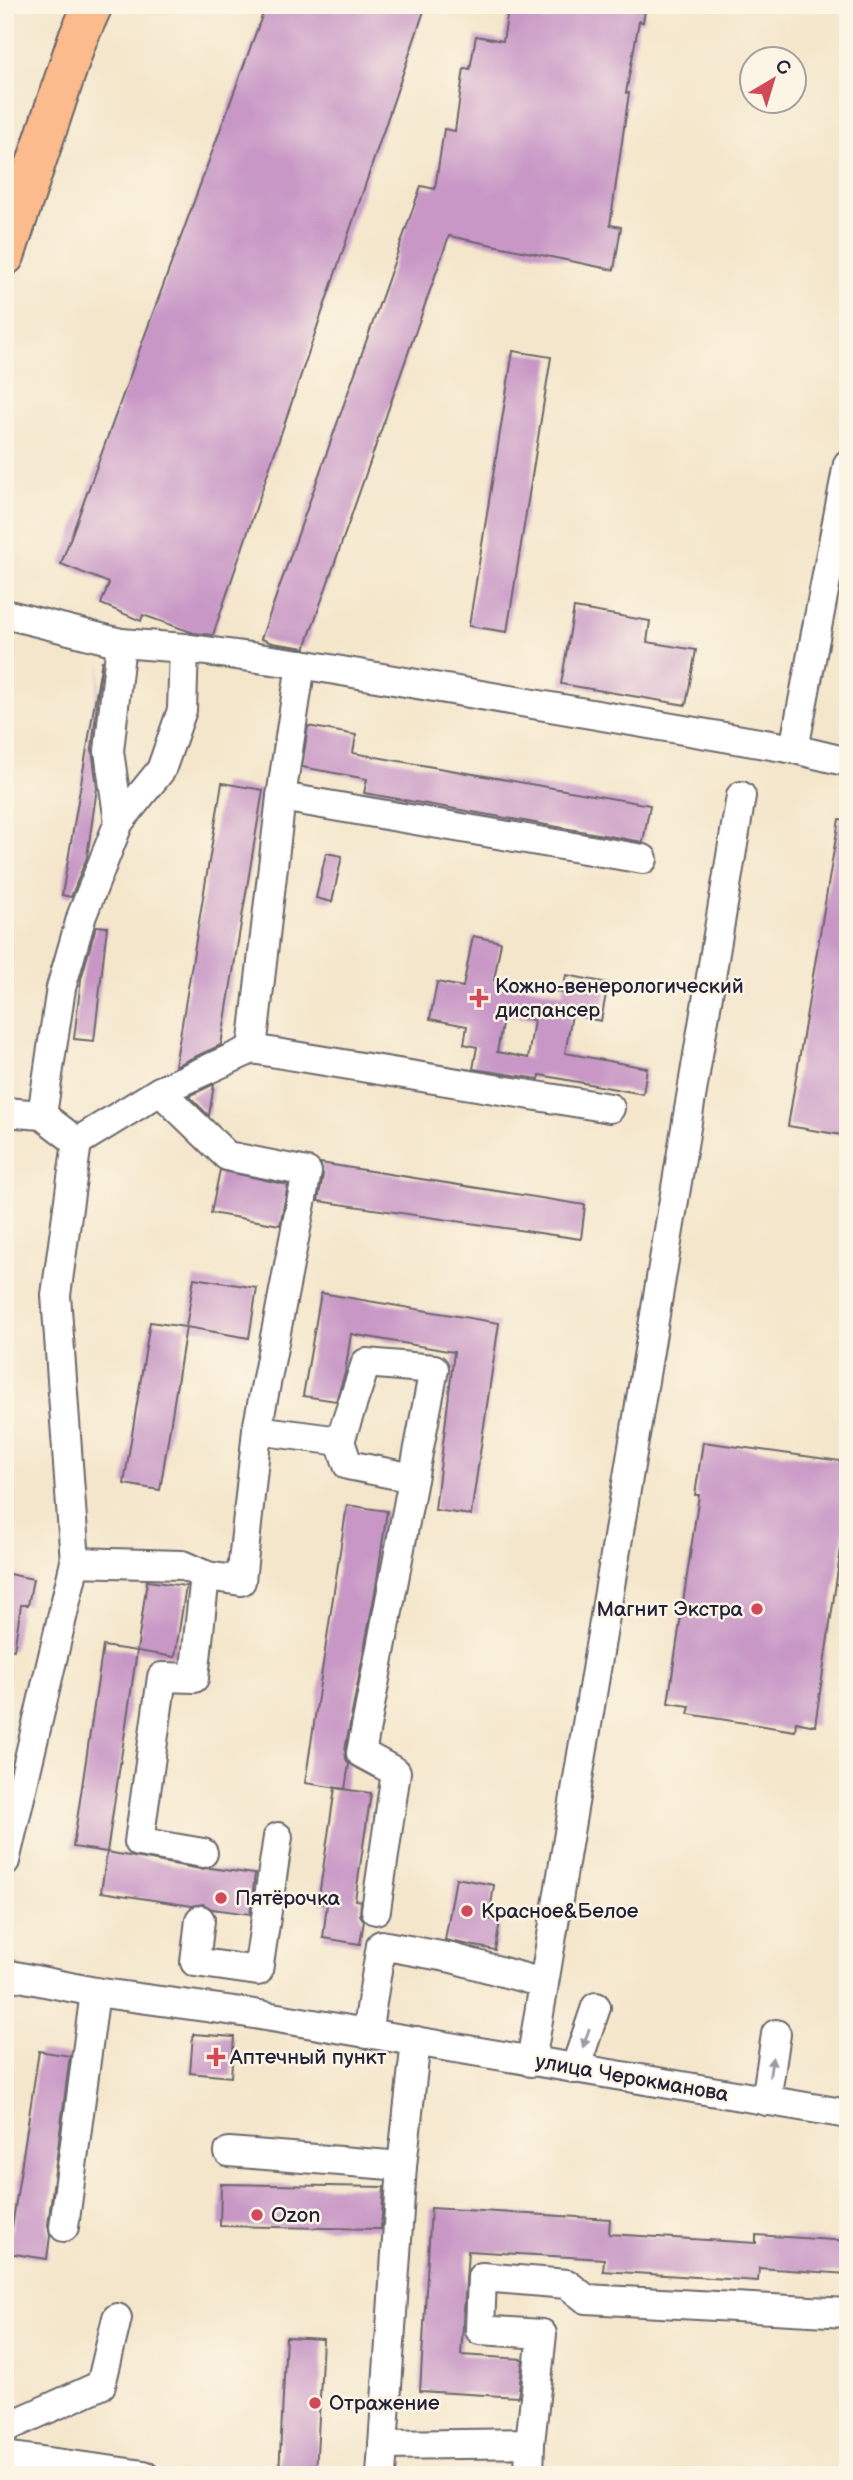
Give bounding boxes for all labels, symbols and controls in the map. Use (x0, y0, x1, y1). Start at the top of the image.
north arrow (738, 46, 808, 116)
text: С (770, 55, 795, 81)
place label: Кожно-венерологический диспансер (495, 974, 744, 1023)
marker: Кожно-венерологический диспансер (469, 988, 489, 1008)
place label: Магнит Экстра (596, 1597, 744, 1622)
marker: Магнит Экстра (749, 1601, 765, 1617)
place label: Пятёрочка (235, 1886, 341, 1911)
marker: Пятёрочка (213, 1890, 229, 1906)
place label: Красное&Белое (481, 1899, 639, 1924)
marker: Красное&Белое (459, 1903, 475, 1919)
one-way arrow (580, 2027, 591, 2048)
place label: Аптечный пункт (229, 2045, 387, 2070)
marker: Аптечный пункт (208, 2049, 224, 2065)
street label: улица Черокманова (533, 2049, 731, 2107)
one-way arrow (766, 2056, 777, 2078)
place label: Ozon (271, 2203, 320, 2228)
marker: Ozon (249, 2207, 265, 2223)
place label: Отражение (329, 2391, 440, 2416)
marker: Отражение (307, 2395, 323, 2411)

